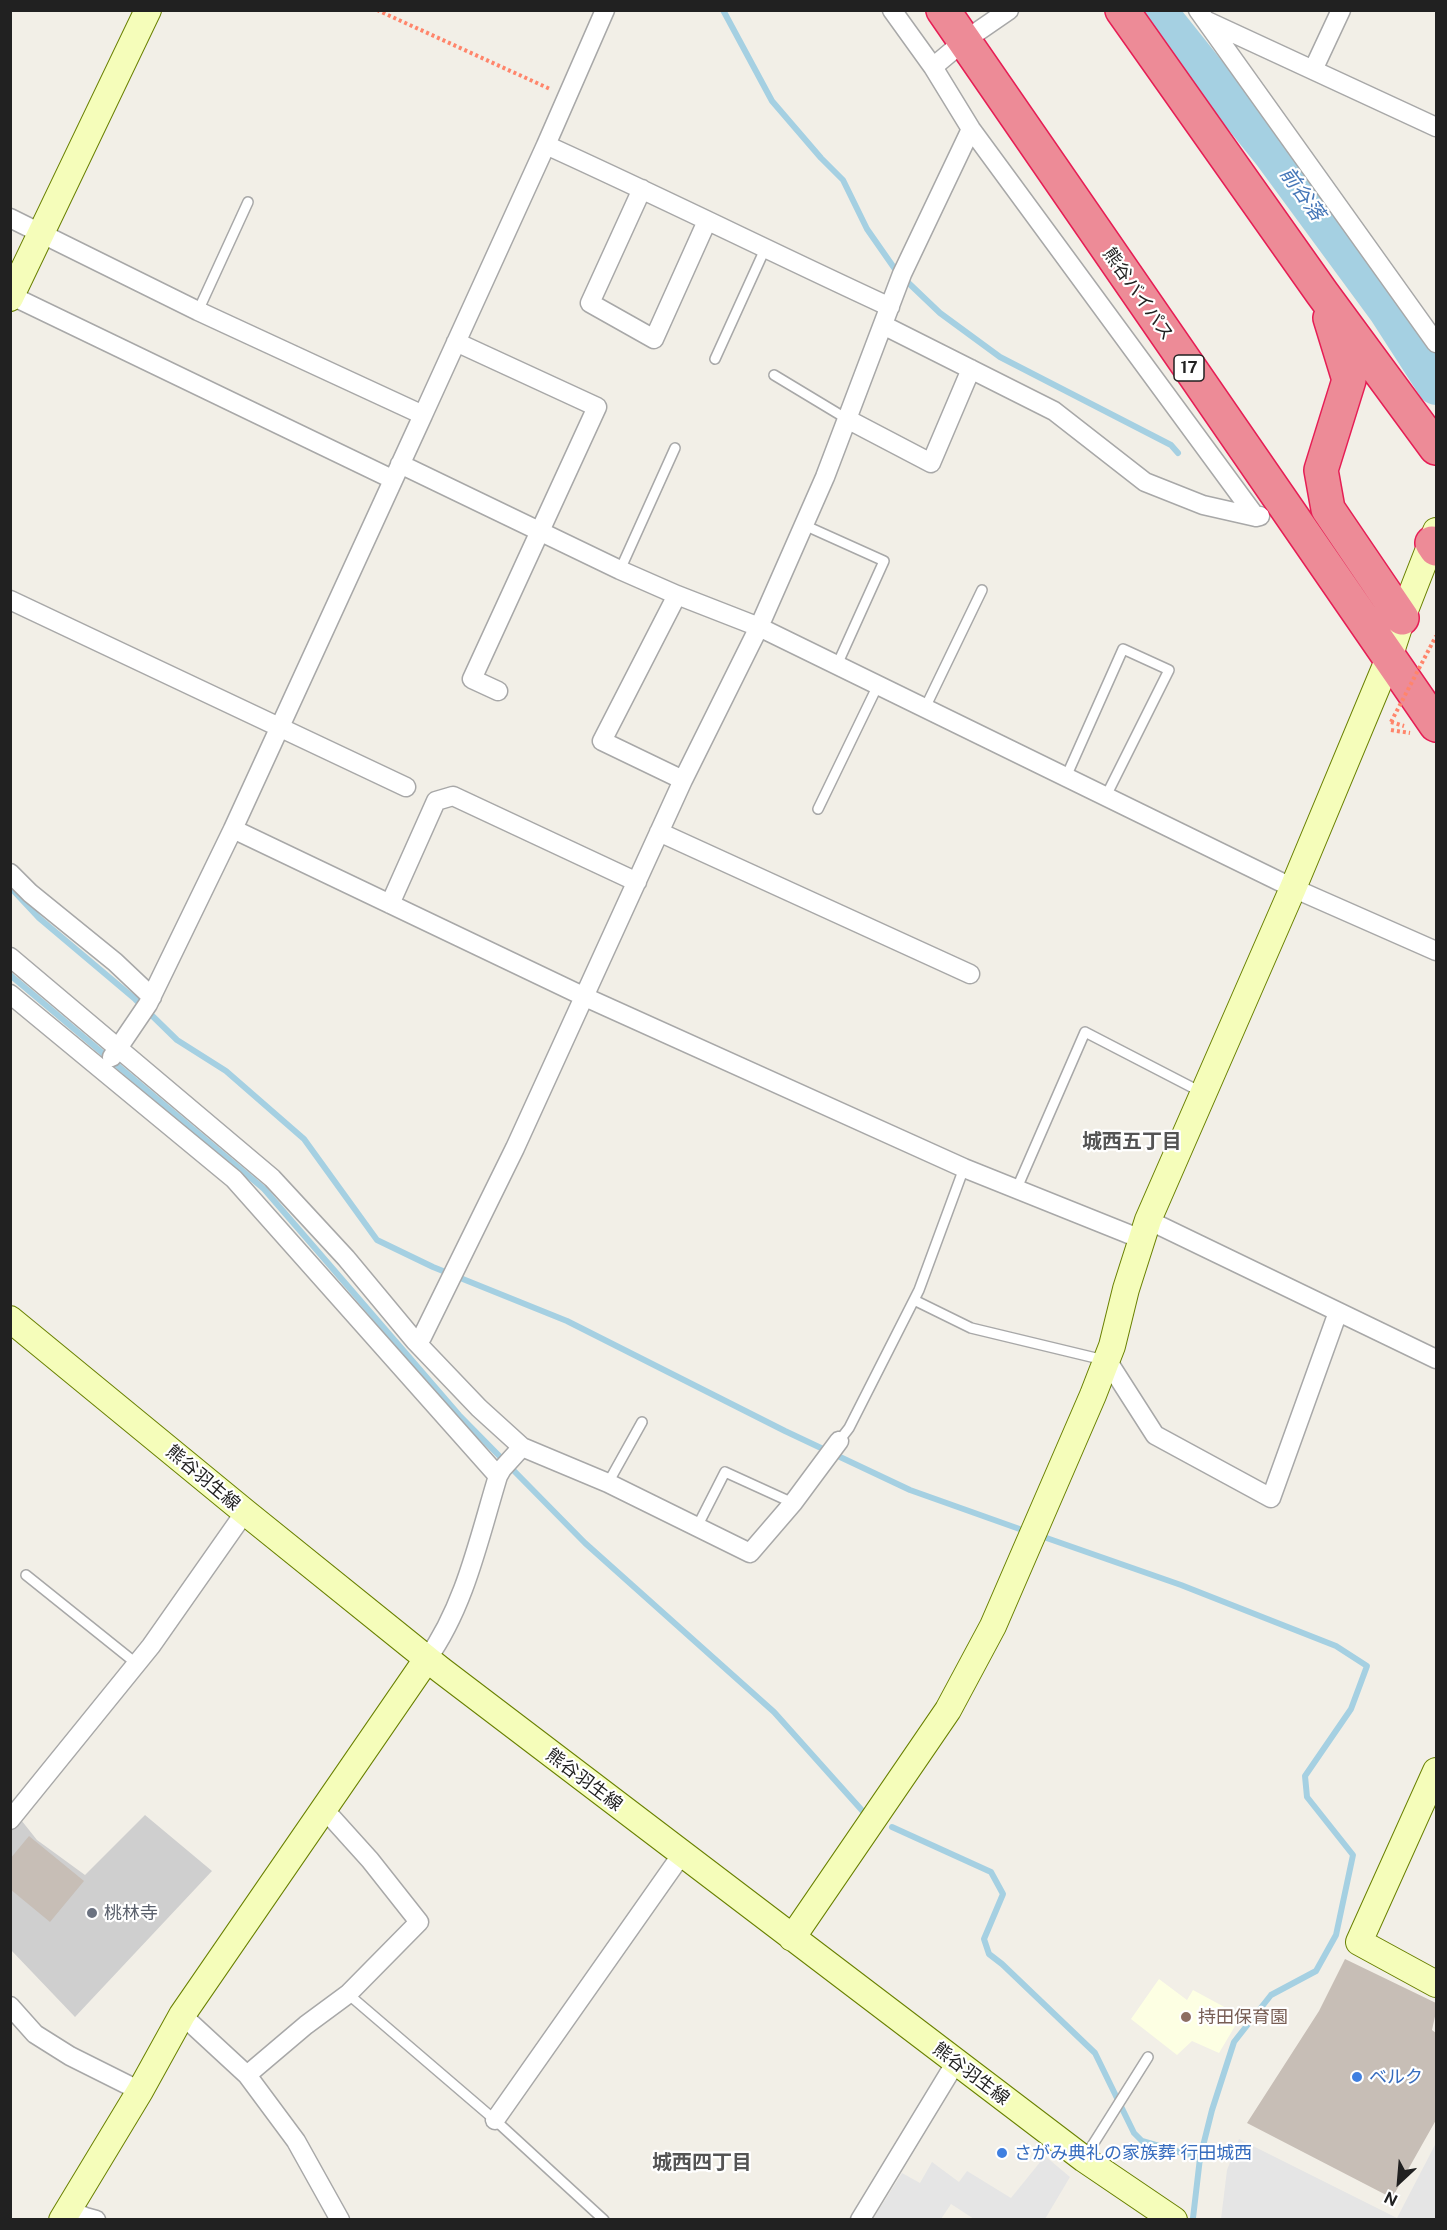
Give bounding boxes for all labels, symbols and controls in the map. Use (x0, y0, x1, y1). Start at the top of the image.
water label: 前谷落 (1275, 163, 1329, 225)
street label: 熊谷バイパス (1098, 244, 1178, 344)
road number: 17 (1174, 355, 1204, 381)
district label: 城西五丁目 (1082, 1130, 1182, 1154)
street label: 熊谷羽生線 (162, 1441, 244, 1515)
street label: 熊谷羽生線 (542, 1744, 626, 1816)
place label: 桃林寺 (104, 1902, 158, 1924)
marker: 桃林寺 (85, 1906, 99, 1920)
place label: 持田保育園 (1198, 2006, 1288, 2028)
marker: 持田保育園 (1179, 2010, 1193, 2024)
street label: 熊谷羽生線 (929, 2038, 1013, 2110)
place label: ベルク (1369, 2066, 1423, 2088)
marker: ベルク (1350, 2070, 1364, 2084)
place label: さがみ典礼の家族葬 行田城西 (1014, 2142, 1252, 2164)
marker: さがみ典礼の家族葬 行田城西 (995, 2146, 1009, 2160)
district label: 城西四丁目 (652, 2151, 752, 2175)
north arrow (1369, 2152, 1429, 2212)
text: N (1381, 2187, 1401, 2210)

